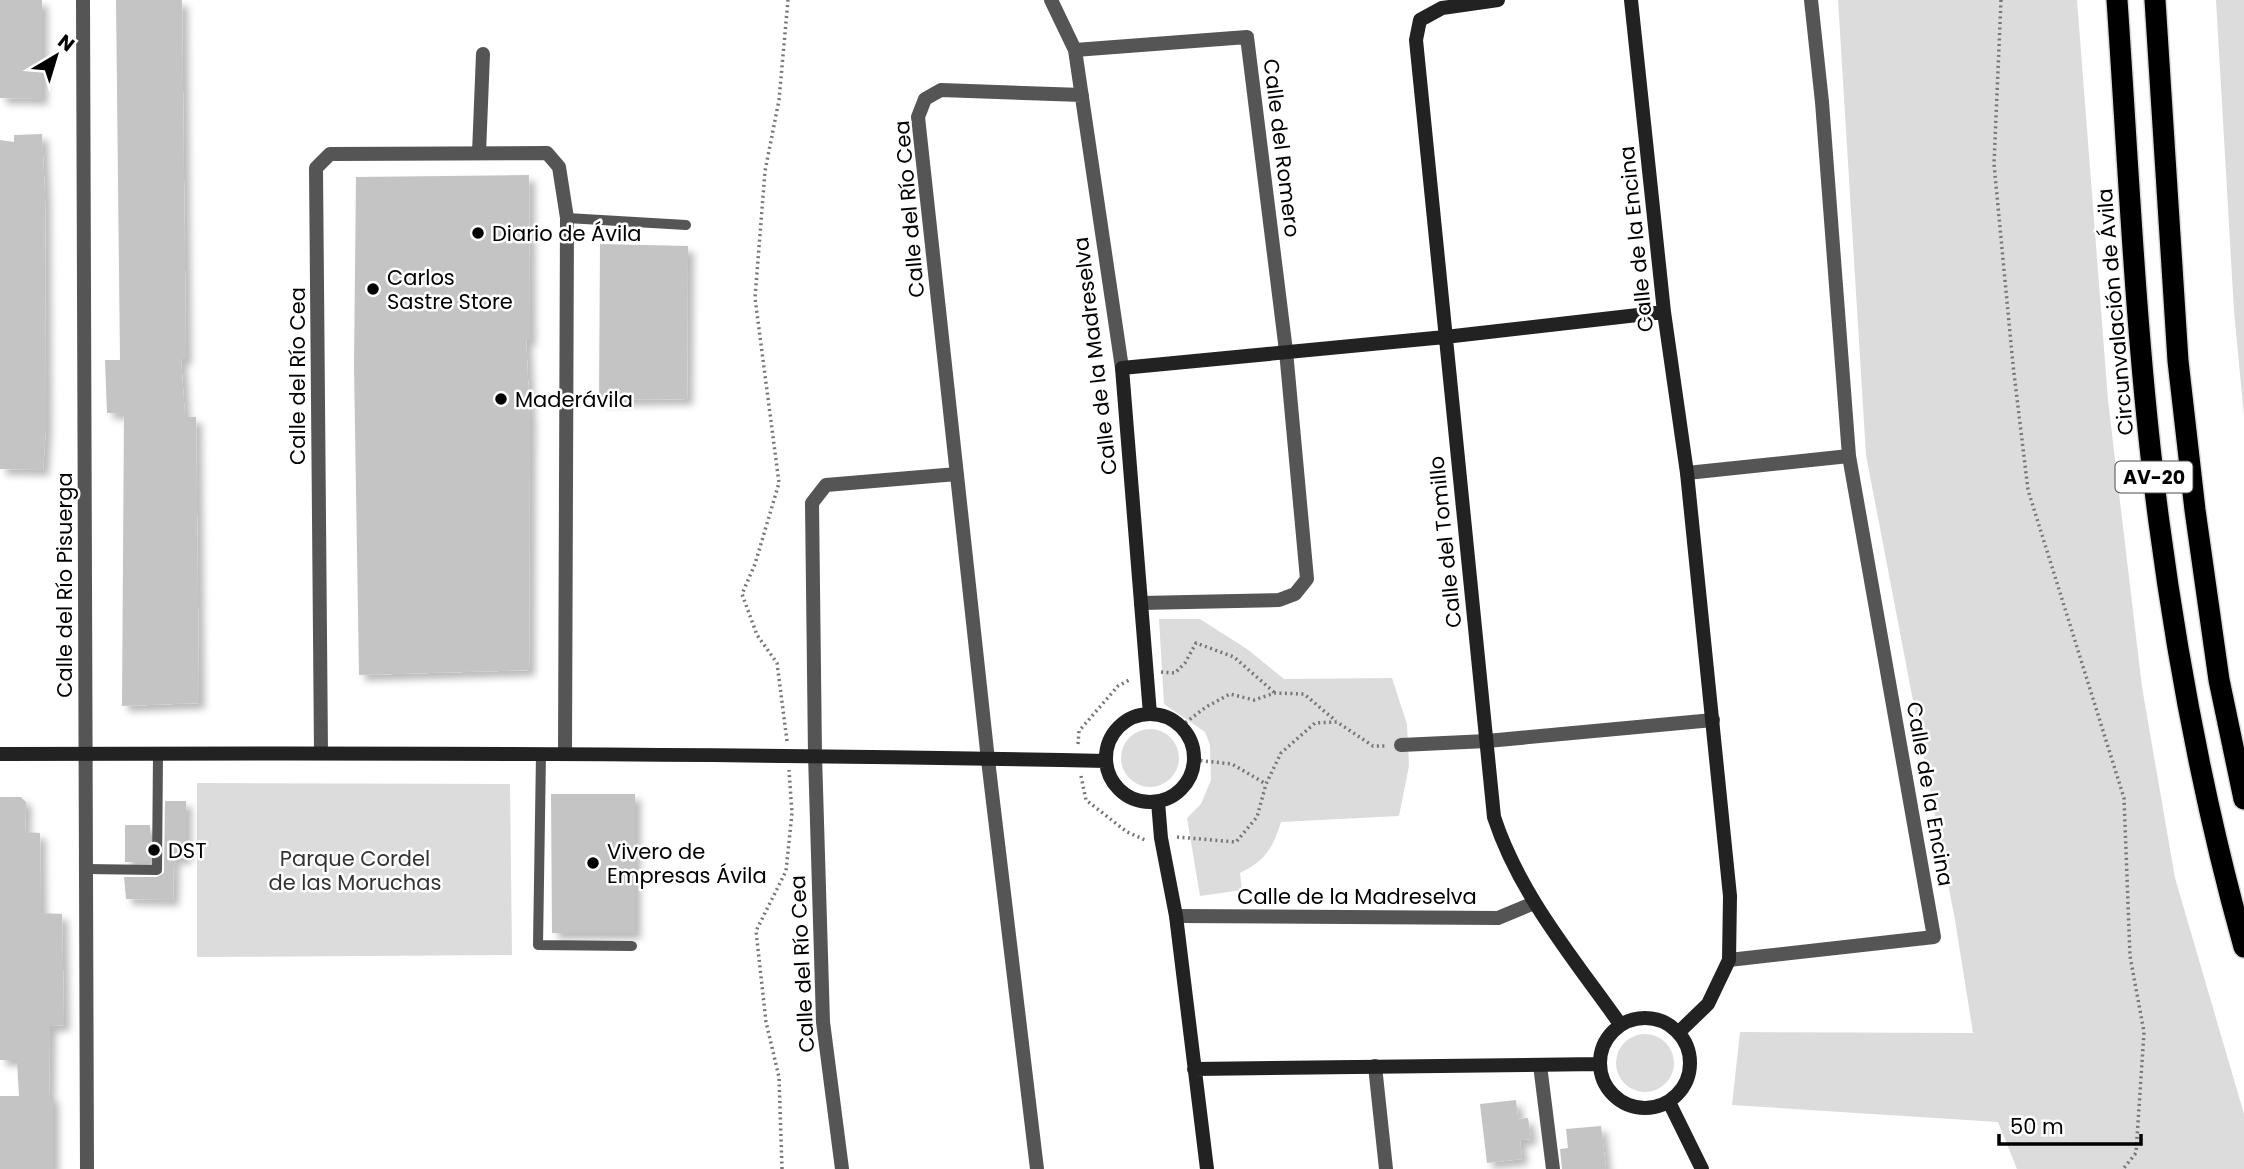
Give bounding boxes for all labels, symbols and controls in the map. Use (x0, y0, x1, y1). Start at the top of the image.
north arrow (21, 21, 91, 91)
text: N (52, 28, 80, 58)
street label: Calle del Romero (1257, 57, 1307, 239)
street label: Calle del Río Cea (887, 119, 931, 299)
street label: Calle de la Encina (1612, 145, 1660, 333)
street label: Circunvalación de Ávila (2090, 187, 2140, 437)
place label: Diario de Ávila (492, 219, 642, 248)
marker: Diario de Ávila (470, 225, 486, 241)
street label: Calle de la Madreselva (1066, 235, 1124, 477)
place label: Carlos Sastre Store (387, 263, 513, 316)
marker: Carlos Sastre Store (365, 281, 381, 297)
street label: Calle del Río Cea (283, 287, 312, 465)
place label: Maderávila (515, 385, 633, 414)
marker: Maderávila (493, 391, 509, 407)
street label: Calle del Tomillo (1422, 455, 1468, 629)
road number: AV-20 (2116, 462, 2192, 492)
street label: Calle del Río Pisuerga (50, 472, 79, 698)
street label: Calle de la Encina (1899, 699, 1961, 889)
place label: DST (168, 836, 207, 865)
place label: Vivero de Empresas Ávila (607, 837, 767, 890)
marker: DST (146, 842, 162, 858)
park label: Parque Cordel de las Moruchas (269, 844, 441, 897)
marker: Vivero de Empresas Ávila (585, 855, 601, 871)
street label: Calle del Río Cea (783, 874, 821, 1054)
street label: Calle de la Madreselva (1237, 882, 1477, 911)
scale bar (1999, 1102, 2141, 1146)
text: 50 m (2010, 1112, 2064, 1141)

